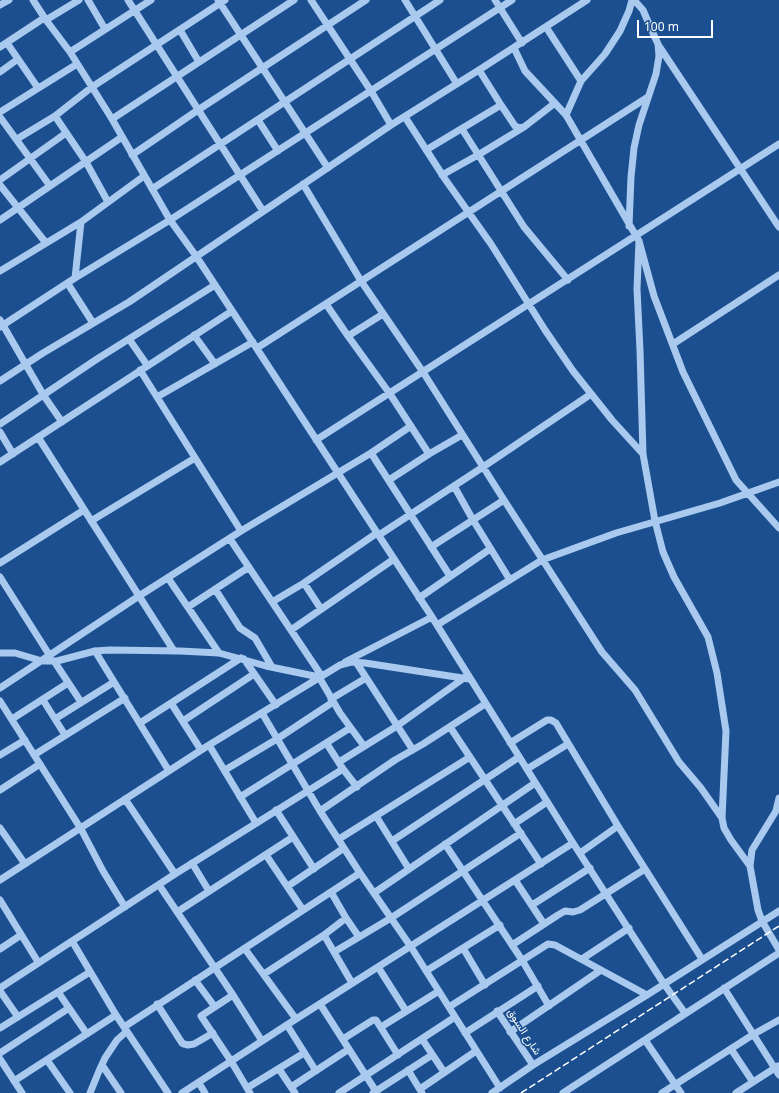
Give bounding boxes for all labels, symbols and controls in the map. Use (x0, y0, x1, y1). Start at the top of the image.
scale bar (639, 12, 715, 38)
text: 100 m (644, 18, 679, 35)
street label: شارع السوق (504, 1006, 544, 1058)

